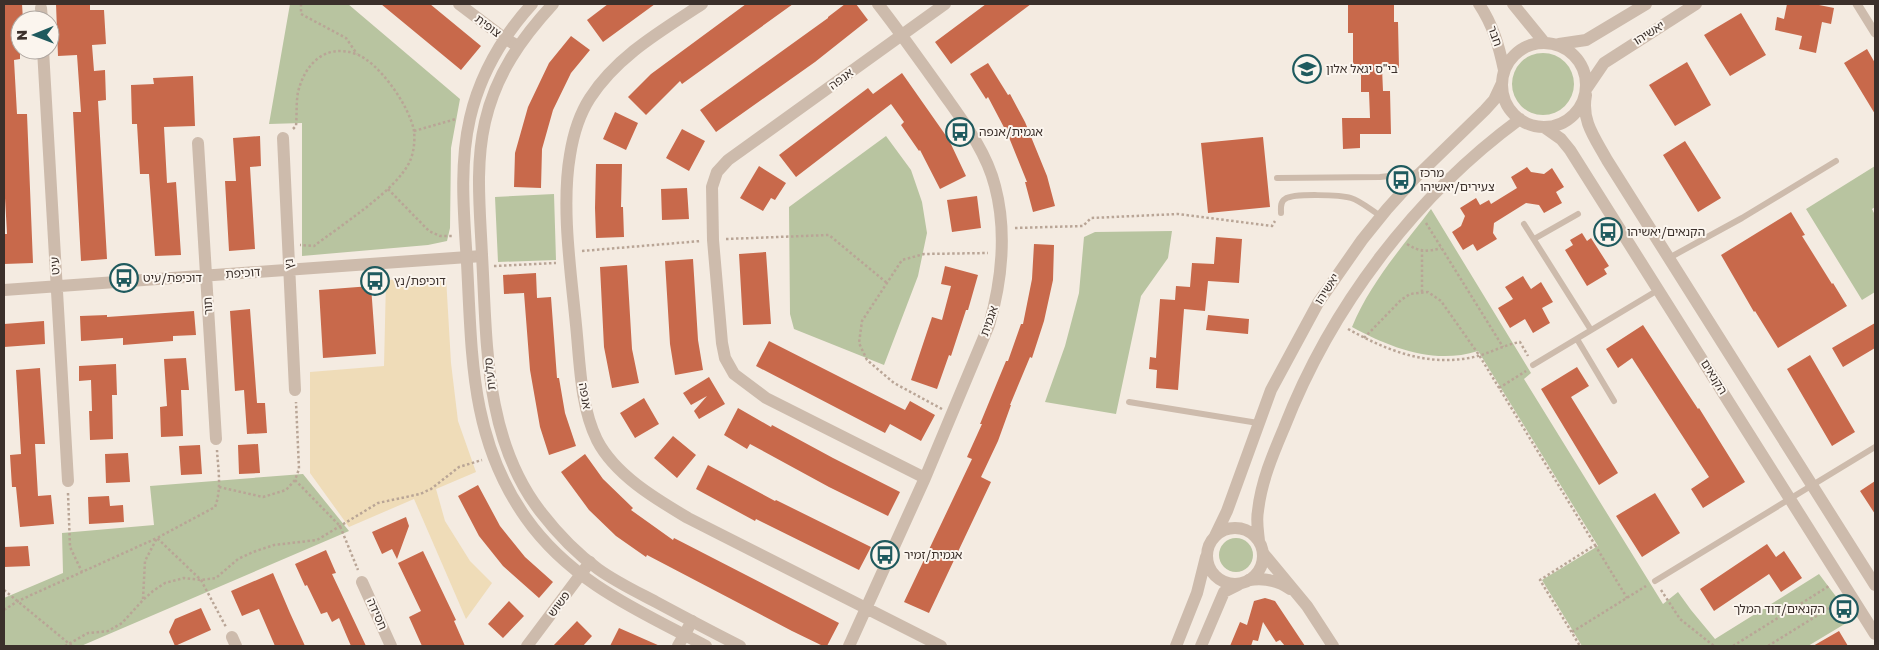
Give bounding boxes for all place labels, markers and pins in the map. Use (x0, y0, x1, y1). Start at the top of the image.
school or university icon: בי"ס יגאל אלון (1292, 54, 1322, 84)
place label: בי"ס יגאל אלון (1326, 61, 1398, 76)
bus stop icon: אגמית/אנפה (945, 117, 975, 147)
place label: אגמית/אנפה (979, 124, 1043, 139)
bus stop icon: מרכז צעירים/יאשיהו (1386, 165, 1416, 195)
place label: מרכז צעירים/יאשיהו (1420, 165, 1495, 194)
bus stop icon: הקנאים/יאשיהו (1593, 217, 1623, 247)
place label: הקנאים/יאשיהו (1627, 224, 1705, 239)
bus stop icon: דוכיפת/עיט (109, 263, 139, 293)
bus stop icon: דוכיפת/נץ (360, 266, 390, 296)
place label: דוכיפת/עיט (143, 270, 202, 285)
place label: דוכיפת/נץ (394, 273, 446, 288)
bus stop icon: אגמית/זמיר (870, 540, 900, 570)
place label: אגמית/זמיר (904, 547, 963, 562)
bus stop icon: הקנאים/דוד המלך (1829, 594, 1859, 624)
place label: הקנאים/דוד המלך (1733, 601, 1825, 616)

